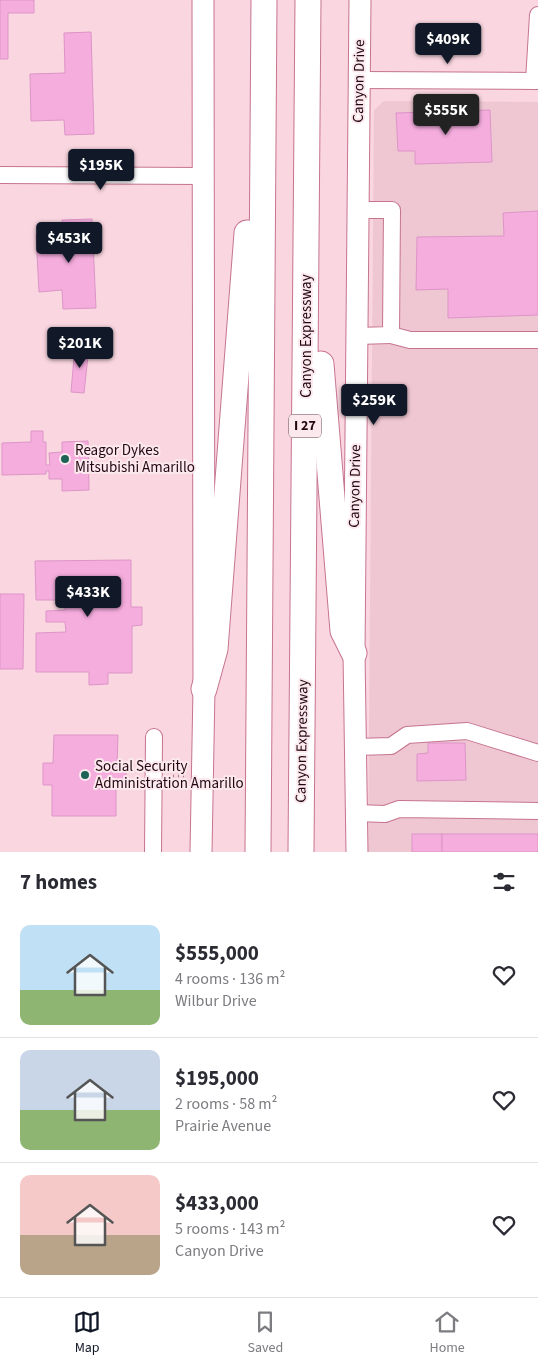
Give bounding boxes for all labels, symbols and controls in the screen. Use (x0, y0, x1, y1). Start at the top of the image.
pin: $409K (413, 22, 483, 65)
text: $409K (426, 28, 470, 50)
street label: Canyon Drive (348, 39, 370, 123)
pin: $555K (411, 94, 481, 136)
text: $555K (424, 99, 468, 121)
pin: $195K (66, 148, 136, 191)
text: $195K (79, 154, 123, 176)
pin: $453K (34, 222, 104, 264)
text: $453K (47, 227, 91, 249)
street label: Canyon Expressway (296, 274, 317, 398)
pin: $201K (45, 326, 115, 369)
text: $201K (58, 332, 102, 354)
pin: $259K (339, 384, 409, 426)
text: $259K (352, 389, 396, 411)
road number: I 27 (289, 414, 321, 438)
place label: Reagor Dykes Mitsubishi Amarillo (75, 440, 195, 478)
street label: Canyon Drive (344, 444, 366, 528)
marker: Reagor Dykes Mitsubishi Amarillo (59, 453, 71, 465)
pin: $433K (53, 576, 123, 618)
text: $433K (66, 581, 110, 603)
street label: Canyon Expressway (290, 679, 314, 803)
place label: Social Security Administration Amarillo (95, 756, 244, 794)
marker: Social Security Administration Amarillo (79, 769, 91, 781)
text: 7 homes (20, 867, 97, 897)
icon: filters (490, 868, 518, 896)
text: $555,000 (175, 938, 259, 968)
icon: home (60, 945, 120, 1005)
icon: heart (490, 961, 518, 989)
text: 4 rooms · 136 m² (175, 968, 285, 990)
text: Wilbur Drive (175, 990, 257, 1012)
text: $195,000 (175, 1063, 259, 1093)
icon: home (60, 1070, 120, 1130)
icon: heart (490, 1086, 518, 1114)
text: 2 rooms · 58 m² (175, 1093, 277, 1115)
text: Prairie Avenue (175, 1115, 271, 1137)
text: $433,000 (175, 1188, 259, 1218)
icon: home (60, 1195, 120, 1255)
icon: heart (490, 1211, 518, 1239)
text: 5 rooms · 143 m² (175, 1218, 285, 1240)
text: Canyon Drive (175, 1240, 264, 1262)
tab: Map (73, 1308, 101, 1358)
tab: Saved (247, 1308, 283, 1358)
tab: Home (430, 1308, 465, 1358)

